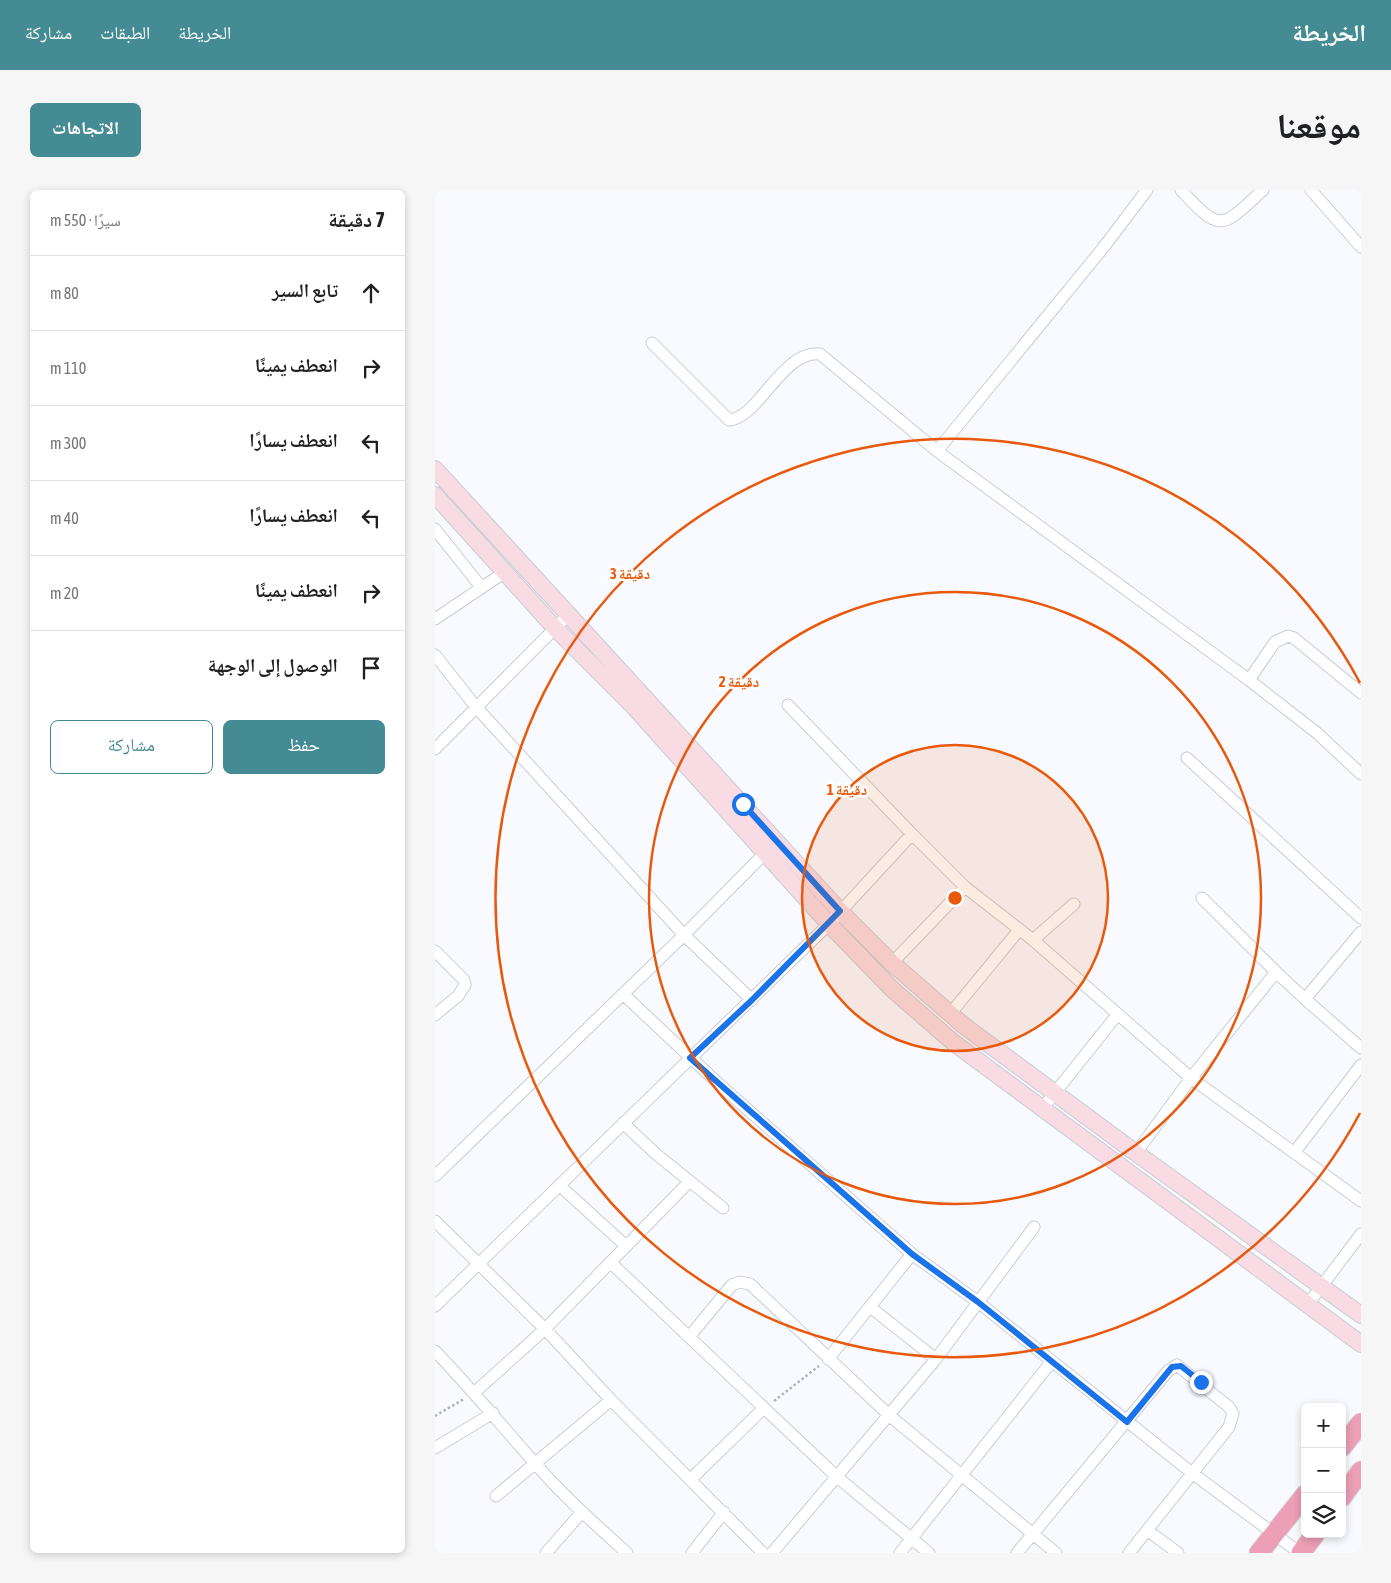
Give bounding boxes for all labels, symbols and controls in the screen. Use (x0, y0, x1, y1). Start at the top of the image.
text: الخريطة (1292, 19, 1366, 46)
text: مشاركة (25, 22, 72, 43)
text: الطبقات (100, 22, 150, 43)
text: الخريطة (178, 22, 231, 43)
button: الاتجاهات (30, 103, 141, 157)
text: موقعنا (1276, 105, 1361, 145)
text: 7 دقيقة (328, 207, 385, 231)
text: سيرًا · 550 m (50, 211, 121, 229)
text: تابع السير (272, 279, 338, 301)
icon: ahead (357, 279, 385, 307)
text: 80 m (50, 284, 79, 302)
text: انعطف يمينًا (255, 354, 338, 376)
icon: right (357, 354, 385, 382)
text: 110 m (50, 359, 86, 377)
text: انعطف يسارًا (249, 429, 338, 451)
icon: left (357, 429, 385, 457)
text: 300 m (50, 434, 86, 452)
text: انعطف يسارًا (249, 504, 338, 526)
icon: left (357, 504, 385, 532)
text: 40 m (50, 509, 79, 527)
text: 3 دقيقة (610, 565, 650, 582)
text: انعطف يمينًا (255, 579, 338, 601)
icon: right (357, 579, 385, 607)
text: 20 m (50, 584, 79, 602)
text: الوصول إلى الوجهة (208, 654, 338, 676)
icon: arrive (357, 654, 385, 682)
text: 2 دقيقة (719, 673, 759, 690)
button: مشاركة (50, 720, 213, 774)
button: حفظ (223, 720, 385, 774)
text: 1 دقيقة (827, 781, 867, 798)
route start (732, 793, 755, 816)
centre of rings (946, 889, 964, 907)
route end (1190, 1371, 1213, 1394)
map controls (1301, 1403, 1346, 1538)
button: + (1301, 1403, 1346, 1448)
button: − (1301, 1448, 1346, 1493)
button: layers (1301, 1493, 1346, 1538)

